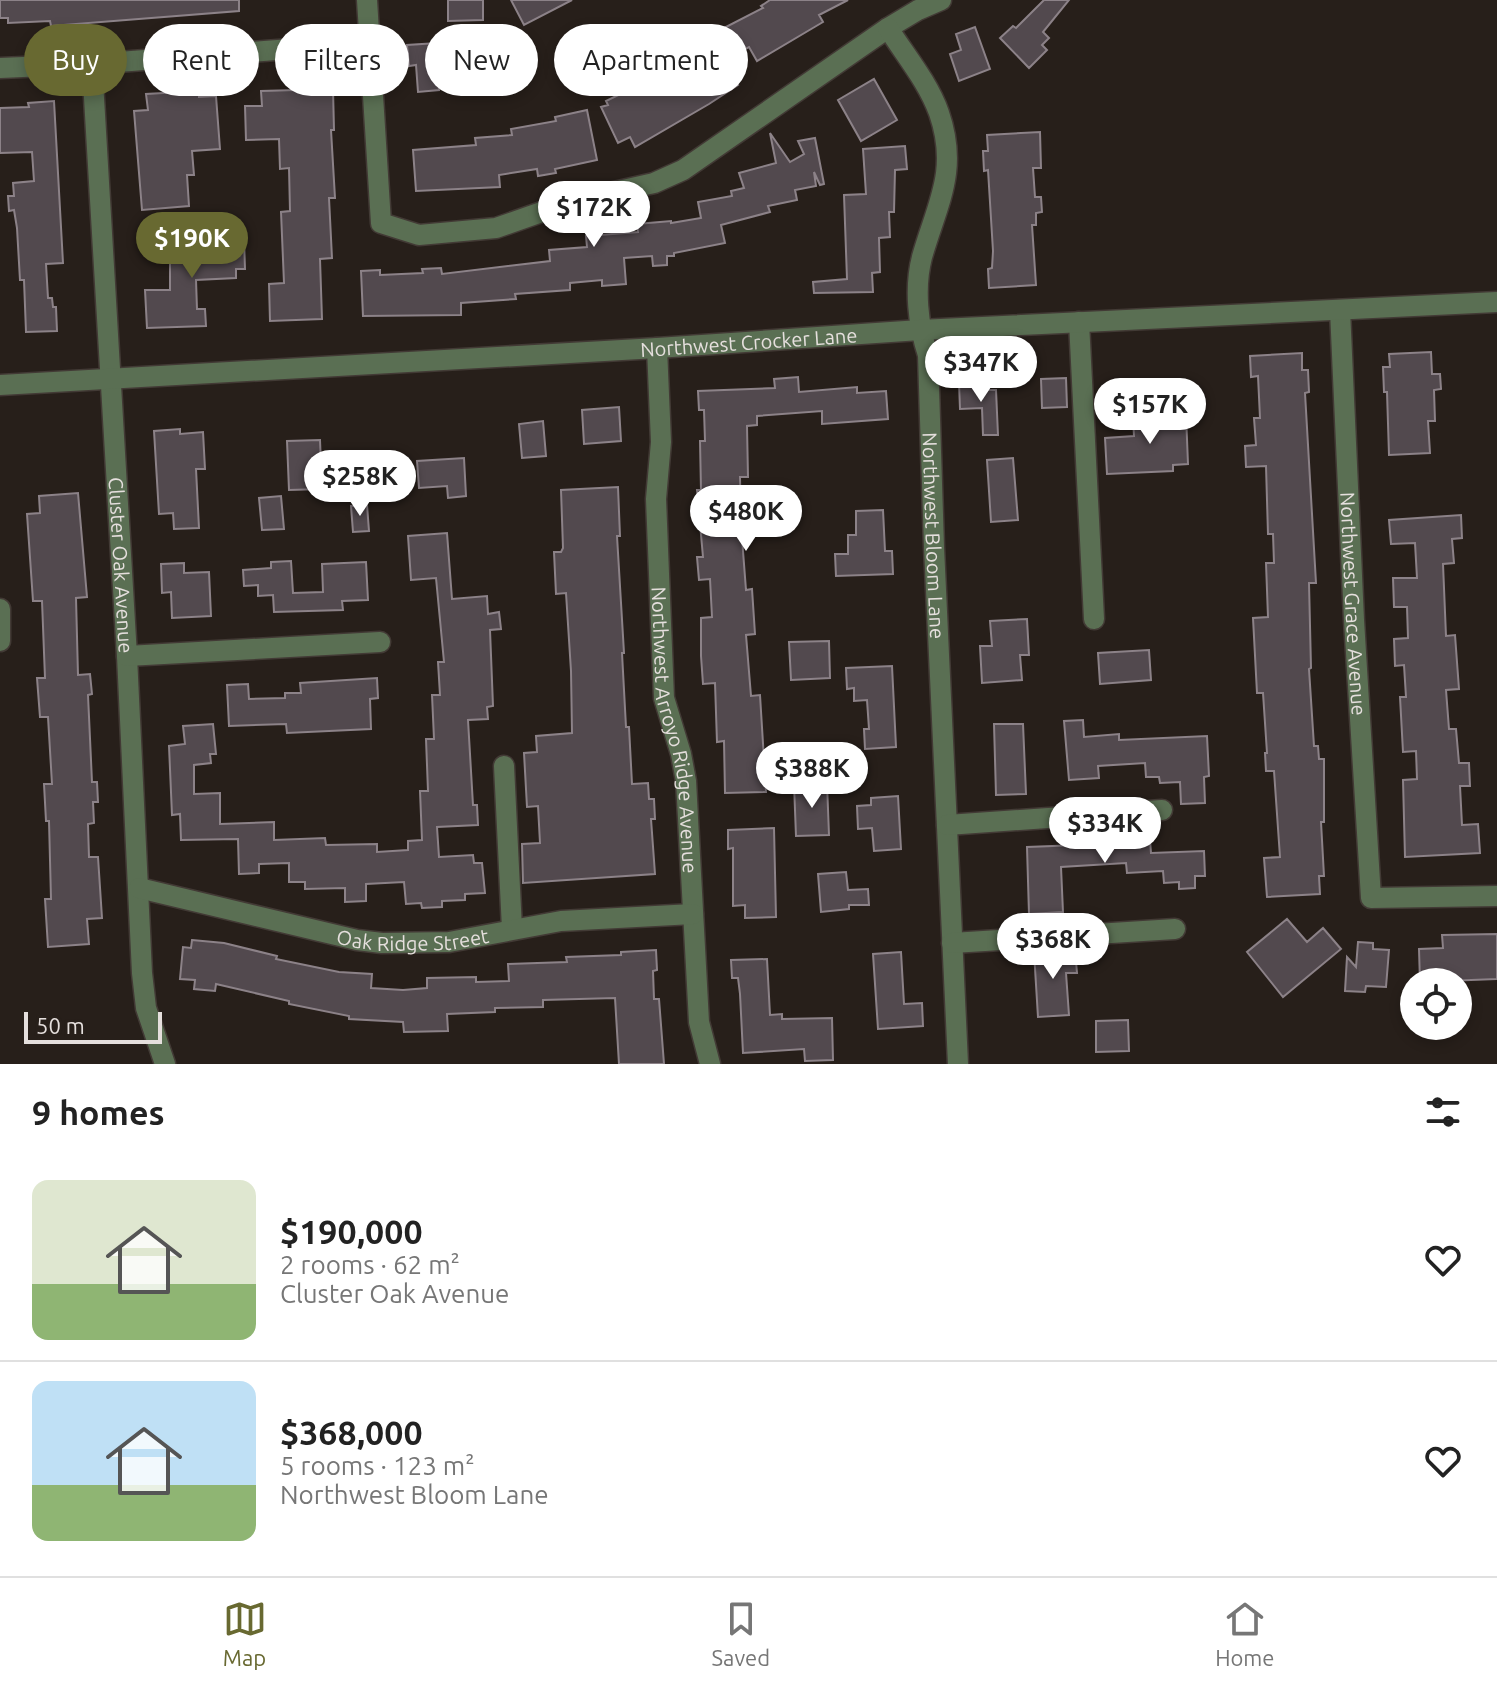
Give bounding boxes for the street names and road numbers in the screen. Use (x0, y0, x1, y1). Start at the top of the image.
street label: Northwest Crocker Lane (640, 323, 858, 360)
street label: Northwest Bloom Lane (919, 432, 950, 639)
street label: Cluster Oak Avenue (105, 476, 138, 654)
street label: Northwest Grace Avenue (1337, 491, 1371, 716)
street label: Northwest Arroyo Ridge Avenue (648, 586, 702, 874)
street label: Oak Ridge Street (334, 923, 491, 955)

